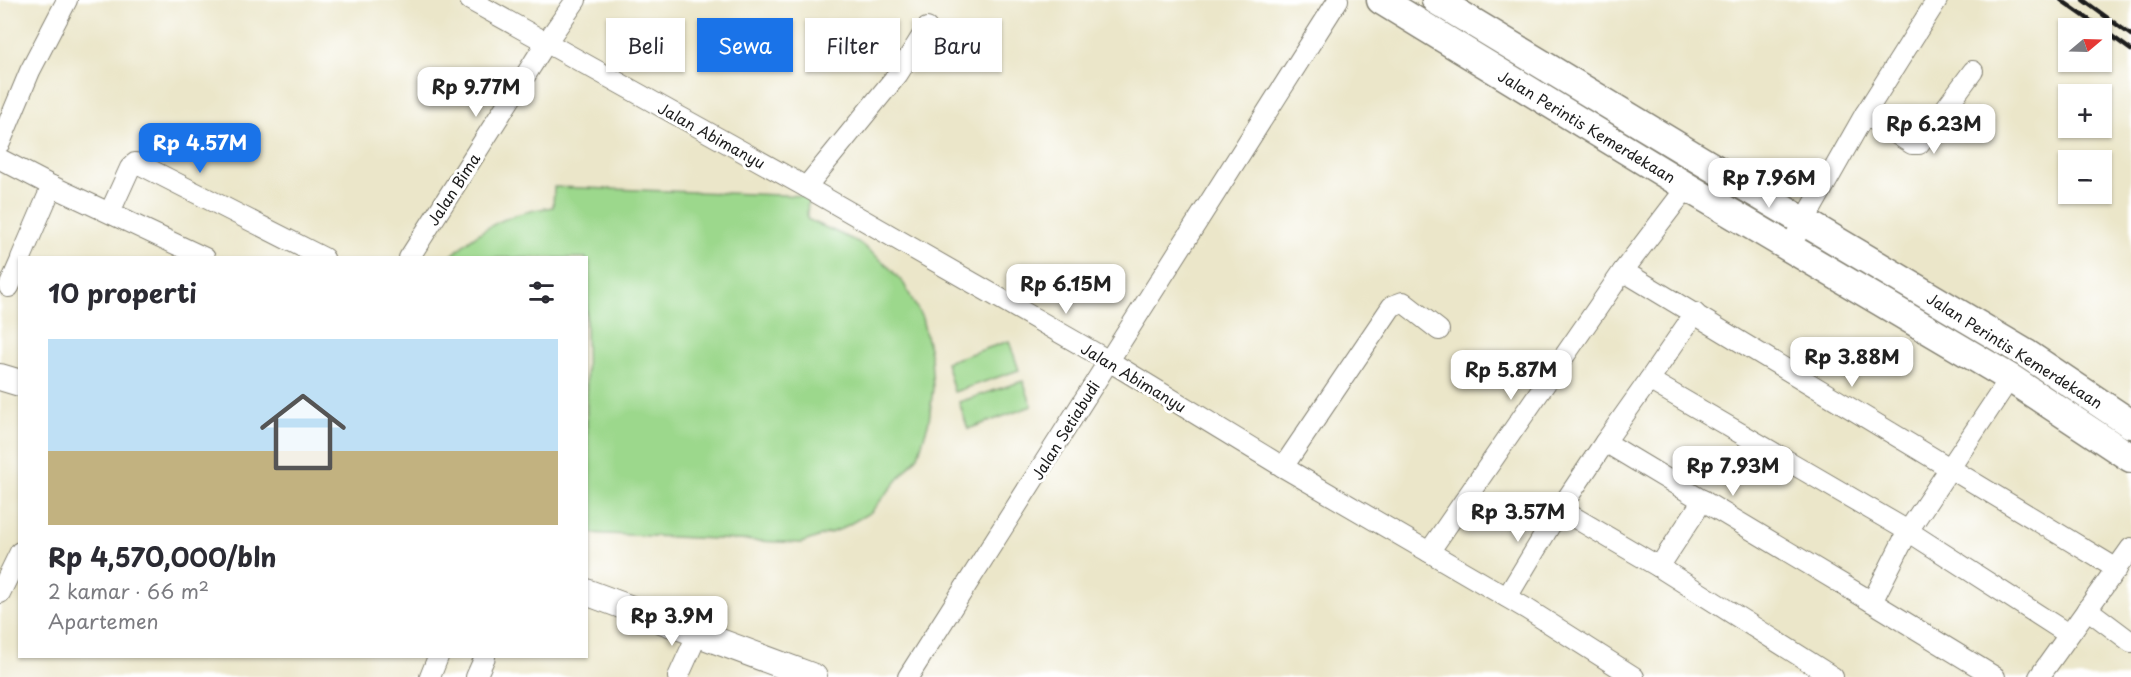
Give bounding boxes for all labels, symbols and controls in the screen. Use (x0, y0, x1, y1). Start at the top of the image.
chip: Beli (606, 18, 685, 72)
chip: Sewa (697, 18, 793, 72)
chip: Filter (805, 18, 900, 72)
chip: Baru (912, 18, 1002, 72)
north arrow (2058, 18, 2112, 72)
map controls (2058, 18, 2112, 204)
street label: Jalan Perintis Kemerdekaan (1494, 64, 1680, 188)
pin: Rp 9.77M (414, 67, 538, 118)
text: Rp 9.77M (431, 71, 521, 101)
button: + (2058, 84, 2112, 138)
street label: Jalan Abimanyu (654, 96, 770, 174)
pin: Rp 6.23M (1872, 104, 1996, 155)
text: Rp 6.23M (1886, 108, 1982, 138)
pin: Rp 4.57M (138, 123, 262, 174)
text: Rp 4.57M (153, 127, 247, 157)
street label: Jalan Bima (421, 148, 485, 230)
button: − (2058, 150, 2112, 204)
pin: Rp 7.96M (1707, 158, 1831, 209)
text: Rp 7.96M (1722, 162, 1816, 192)
pin: Rp 6.15M (1004, 264, 1128, 315)
text: Rp 6.15M (1020, 268, 1112, 298)
text: 10 properti (48, 273, 197, 312)
icon: filters (525, 276, 558, 309)
street label: Jalan Perintis Kemerdekaan (1923, 286, 2107, 414)
street label: Jalan Abimanyu (1077, 336, 1191, 418)
pin: Rp 3.88M (1790, 337, 1914, 388)
text: Rp 3.88M (1804, 341, 1900, 371)
pin: Rp 5.87M (1449, 350, 1573, 401)
text: Rp 5.87M (1465, 354, 1557, 384)
street label: Jalan Setiabudi (1025, 376, 1105, 484)
icon: home (249, 378, 357, 486)
pin: Rp 7.93M (1671, 446, 1795, 497)
text: Rp 7.93M (1687, 450, 1779, 480)
pin: Rp 3.57M (1456, 492, 1580, 543)
text: Rp 3.57M (1471, 496, 1565, 526)
text: Rp 4,570,000/bln (48, 537, 276, 576)
text: 2 kamar · 66 m² (48, 576, 209, 606)
pin: Rp 3.9M (617, 596, 727, 647)
text: Rp 3.9M (631, 600, 713, 630)
text: Apartemen (48, 606, 159, 636)

